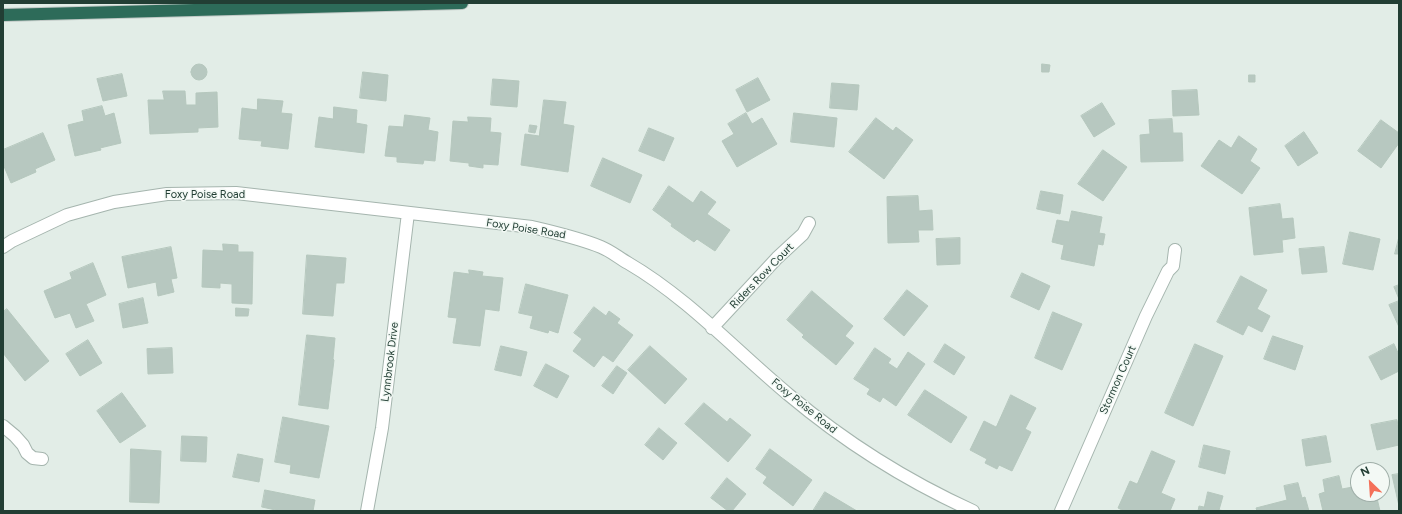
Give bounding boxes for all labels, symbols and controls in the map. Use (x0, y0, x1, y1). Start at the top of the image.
street label: Foxy Poise Road (165, 188, 245, 202)
street label: Foxy Poise Road (485, 216, 567, 242)
street label: Riders Row Court (727, 240, 797, 312)
street label: Lynnbrook Drive (379, 321, 401, 403)
street label: Stormon Court (1097, 344, 1139, 416)
street label: Foxy Poise Road (769, 376, 839, 436)
north arrow (1350, 462, 1390, 502)
text: N (1359, 464, 1372, 479)

